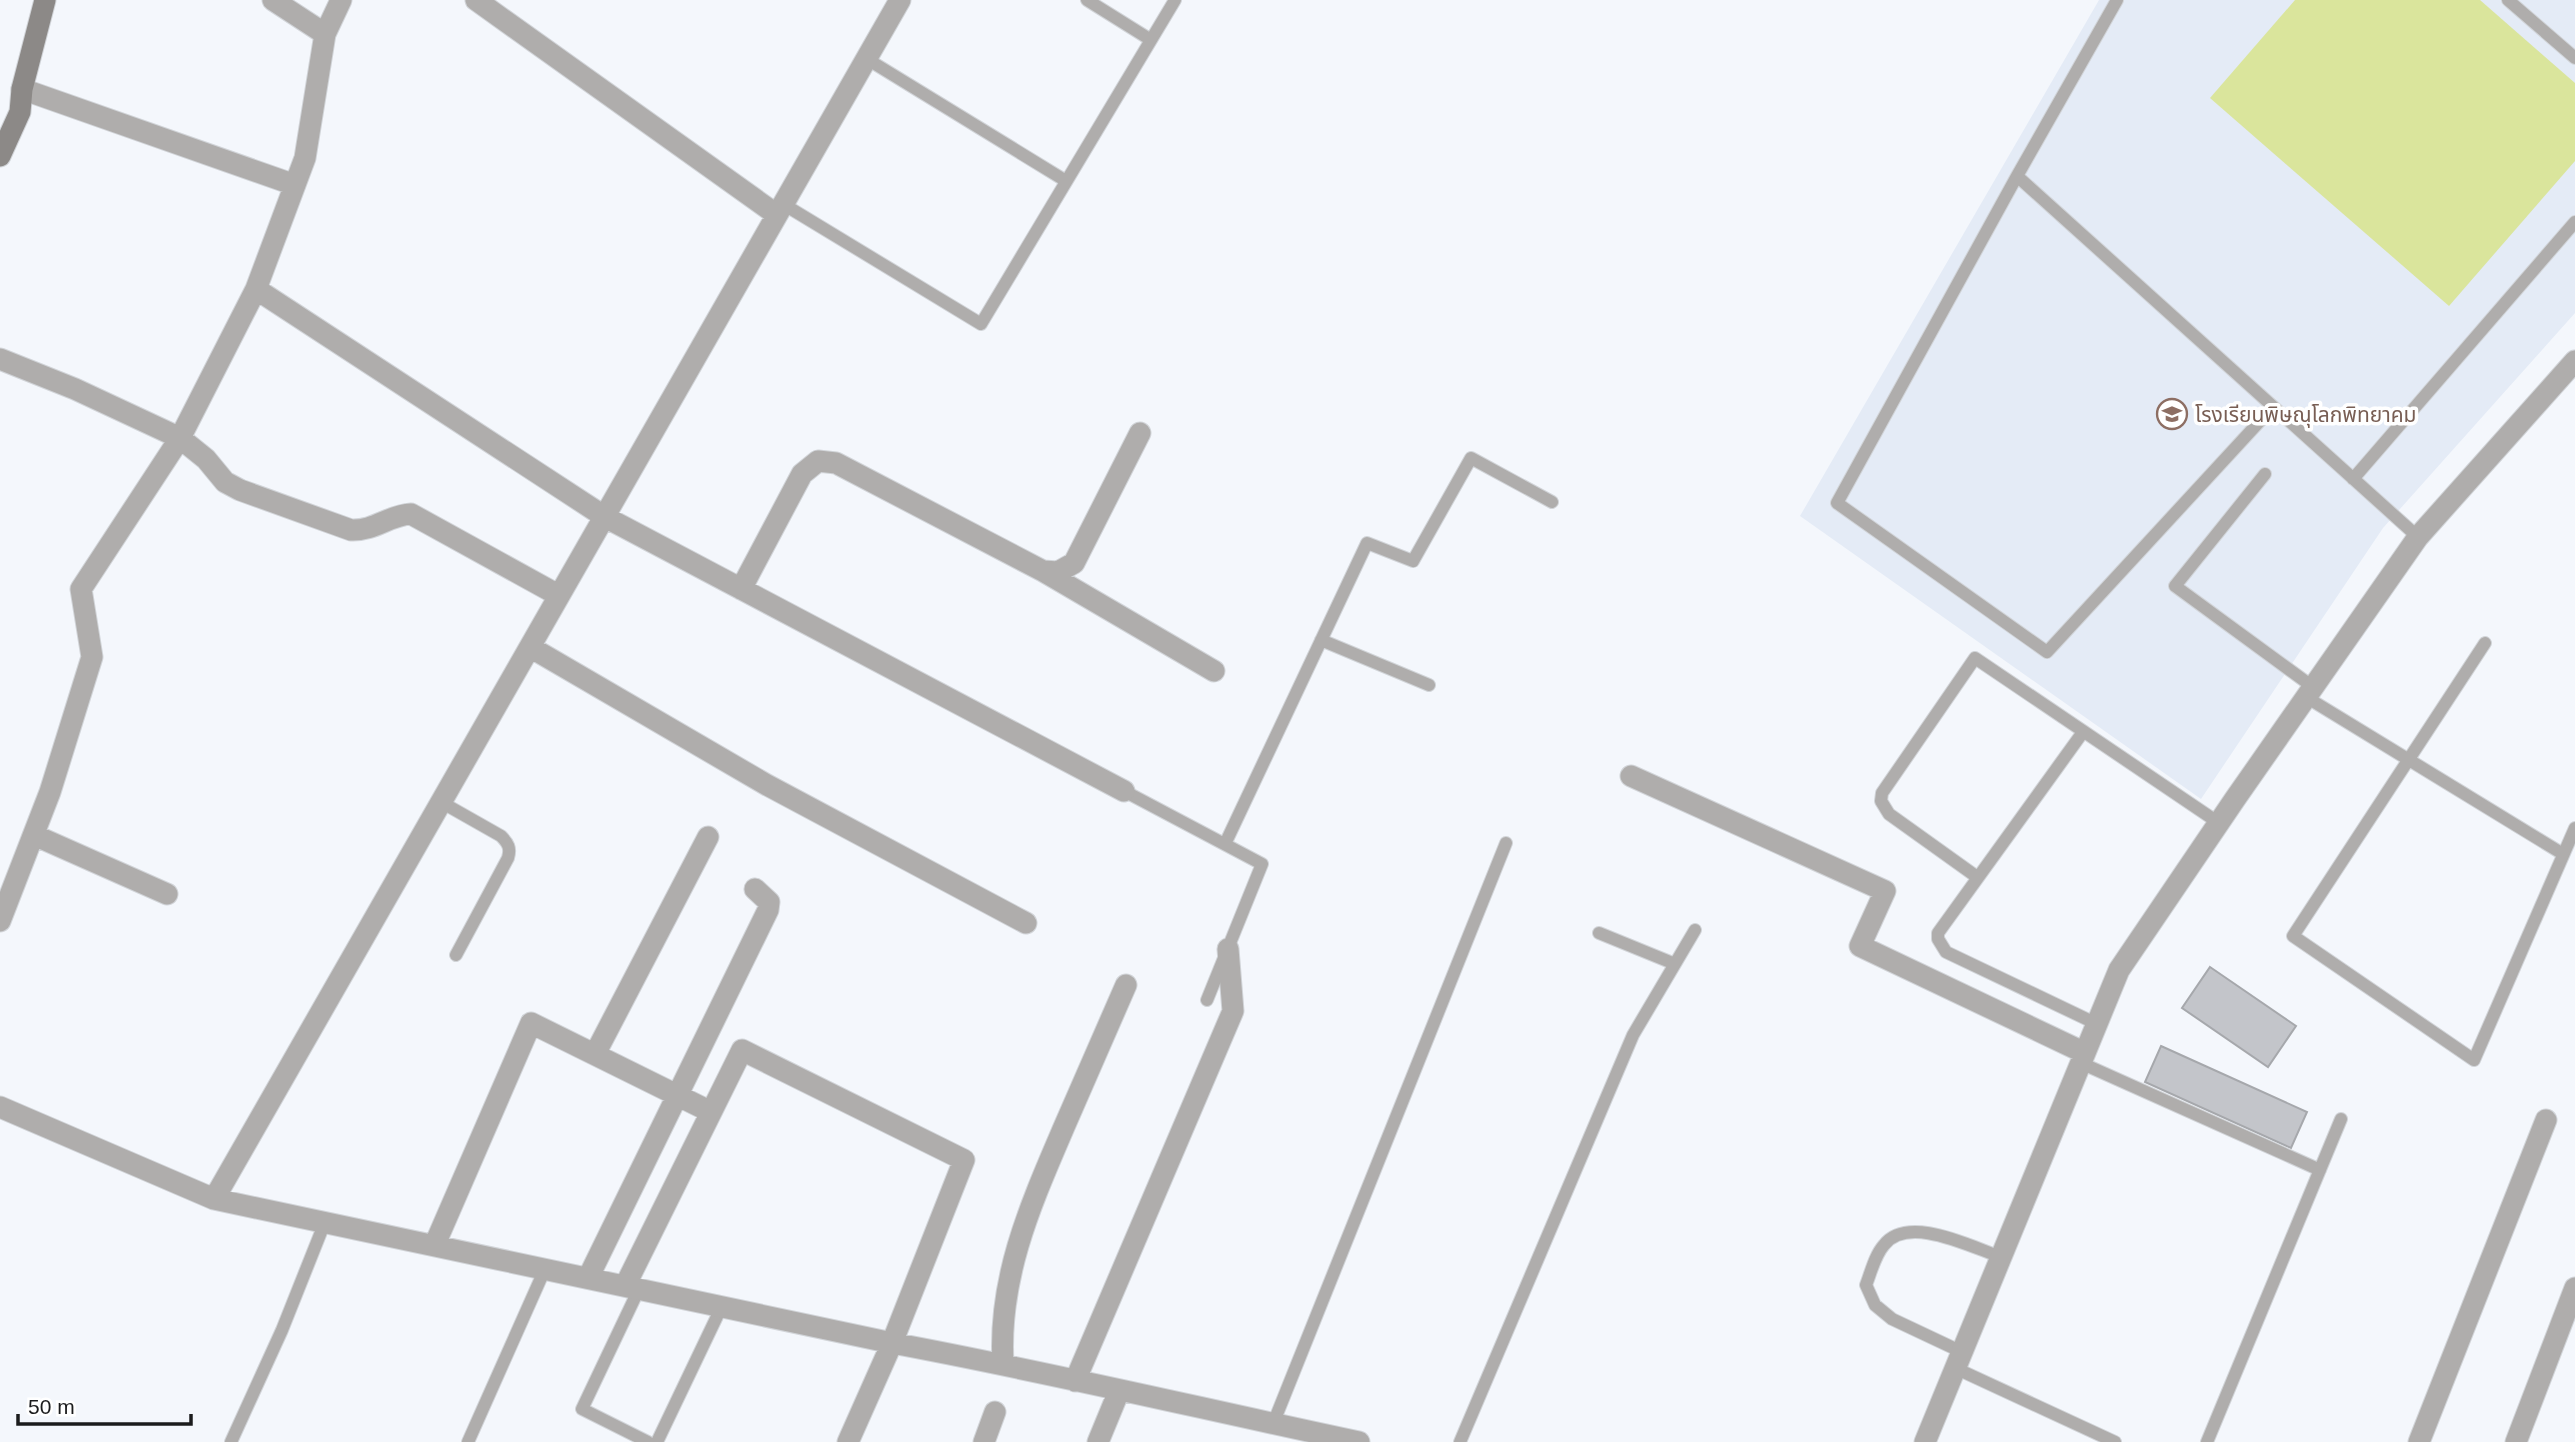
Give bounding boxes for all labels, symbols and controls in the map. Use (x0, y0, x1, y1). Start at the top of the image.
school or university icon: โรงเรียนพิษณุโลกพิทยาคม (2155, 397, 2189, 431)
place label: โรงเรียนพิษณุโลกพิทยาคม (2195, 403, 2417, 428)
scale bar (18, 1382, 191, 1426)
text: 50 m (28, 1395, 75, 1418)

